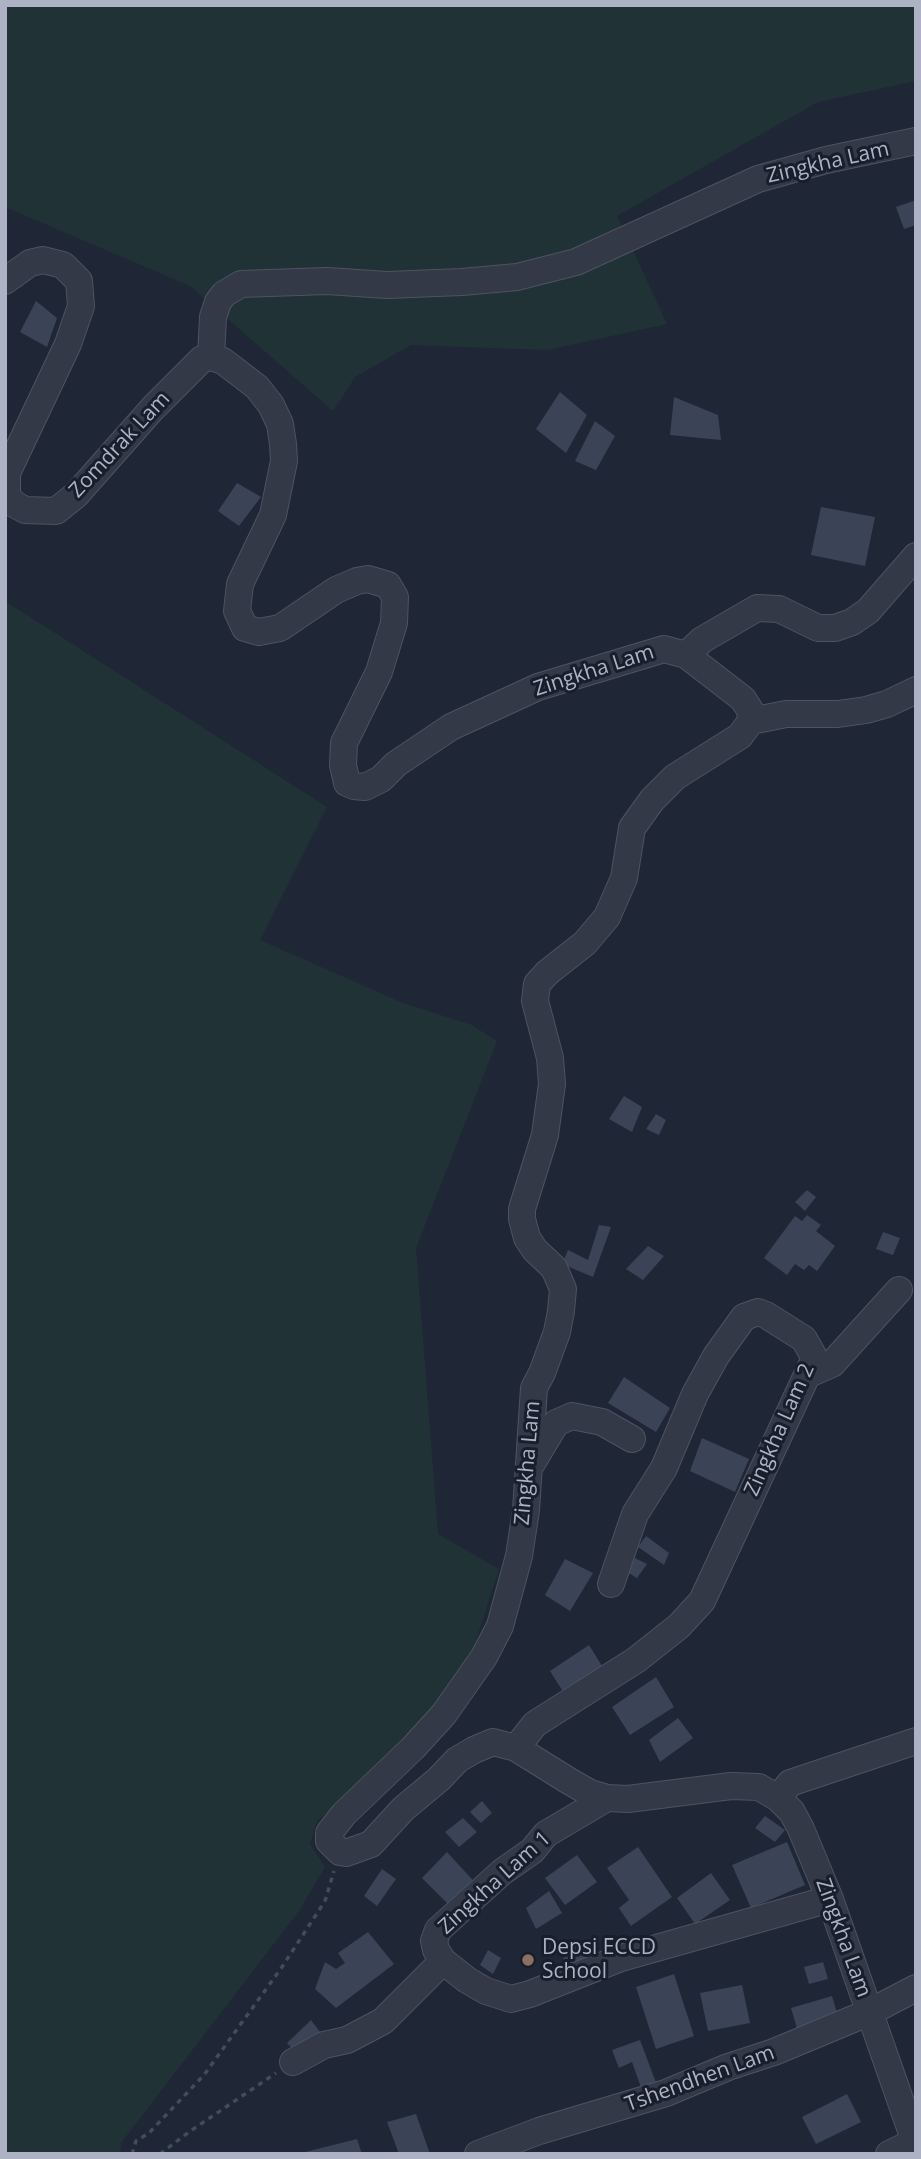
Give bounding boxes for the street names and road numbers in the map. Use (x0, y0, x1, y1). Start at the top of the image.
street label: Zingkha Lam (764, 137, 892, 189)
street label: Zomdrak Lam (64, 387, 176, 503)
street label: Zingkha Lam (531, 640, 657, 702)
street label: Zingkha Lam 2 (740, 1360, 820, 1500)
street label: Zingkha Lam (510, 1400, 546, 1526)
street label: Zingkha Lam 1 (434, 1826, 556, 1940)
street label: Zingkha Lam (810, 1875, 876, 2001)
street label: Tshendhen Lam (622, 2040, 778, 2118)

